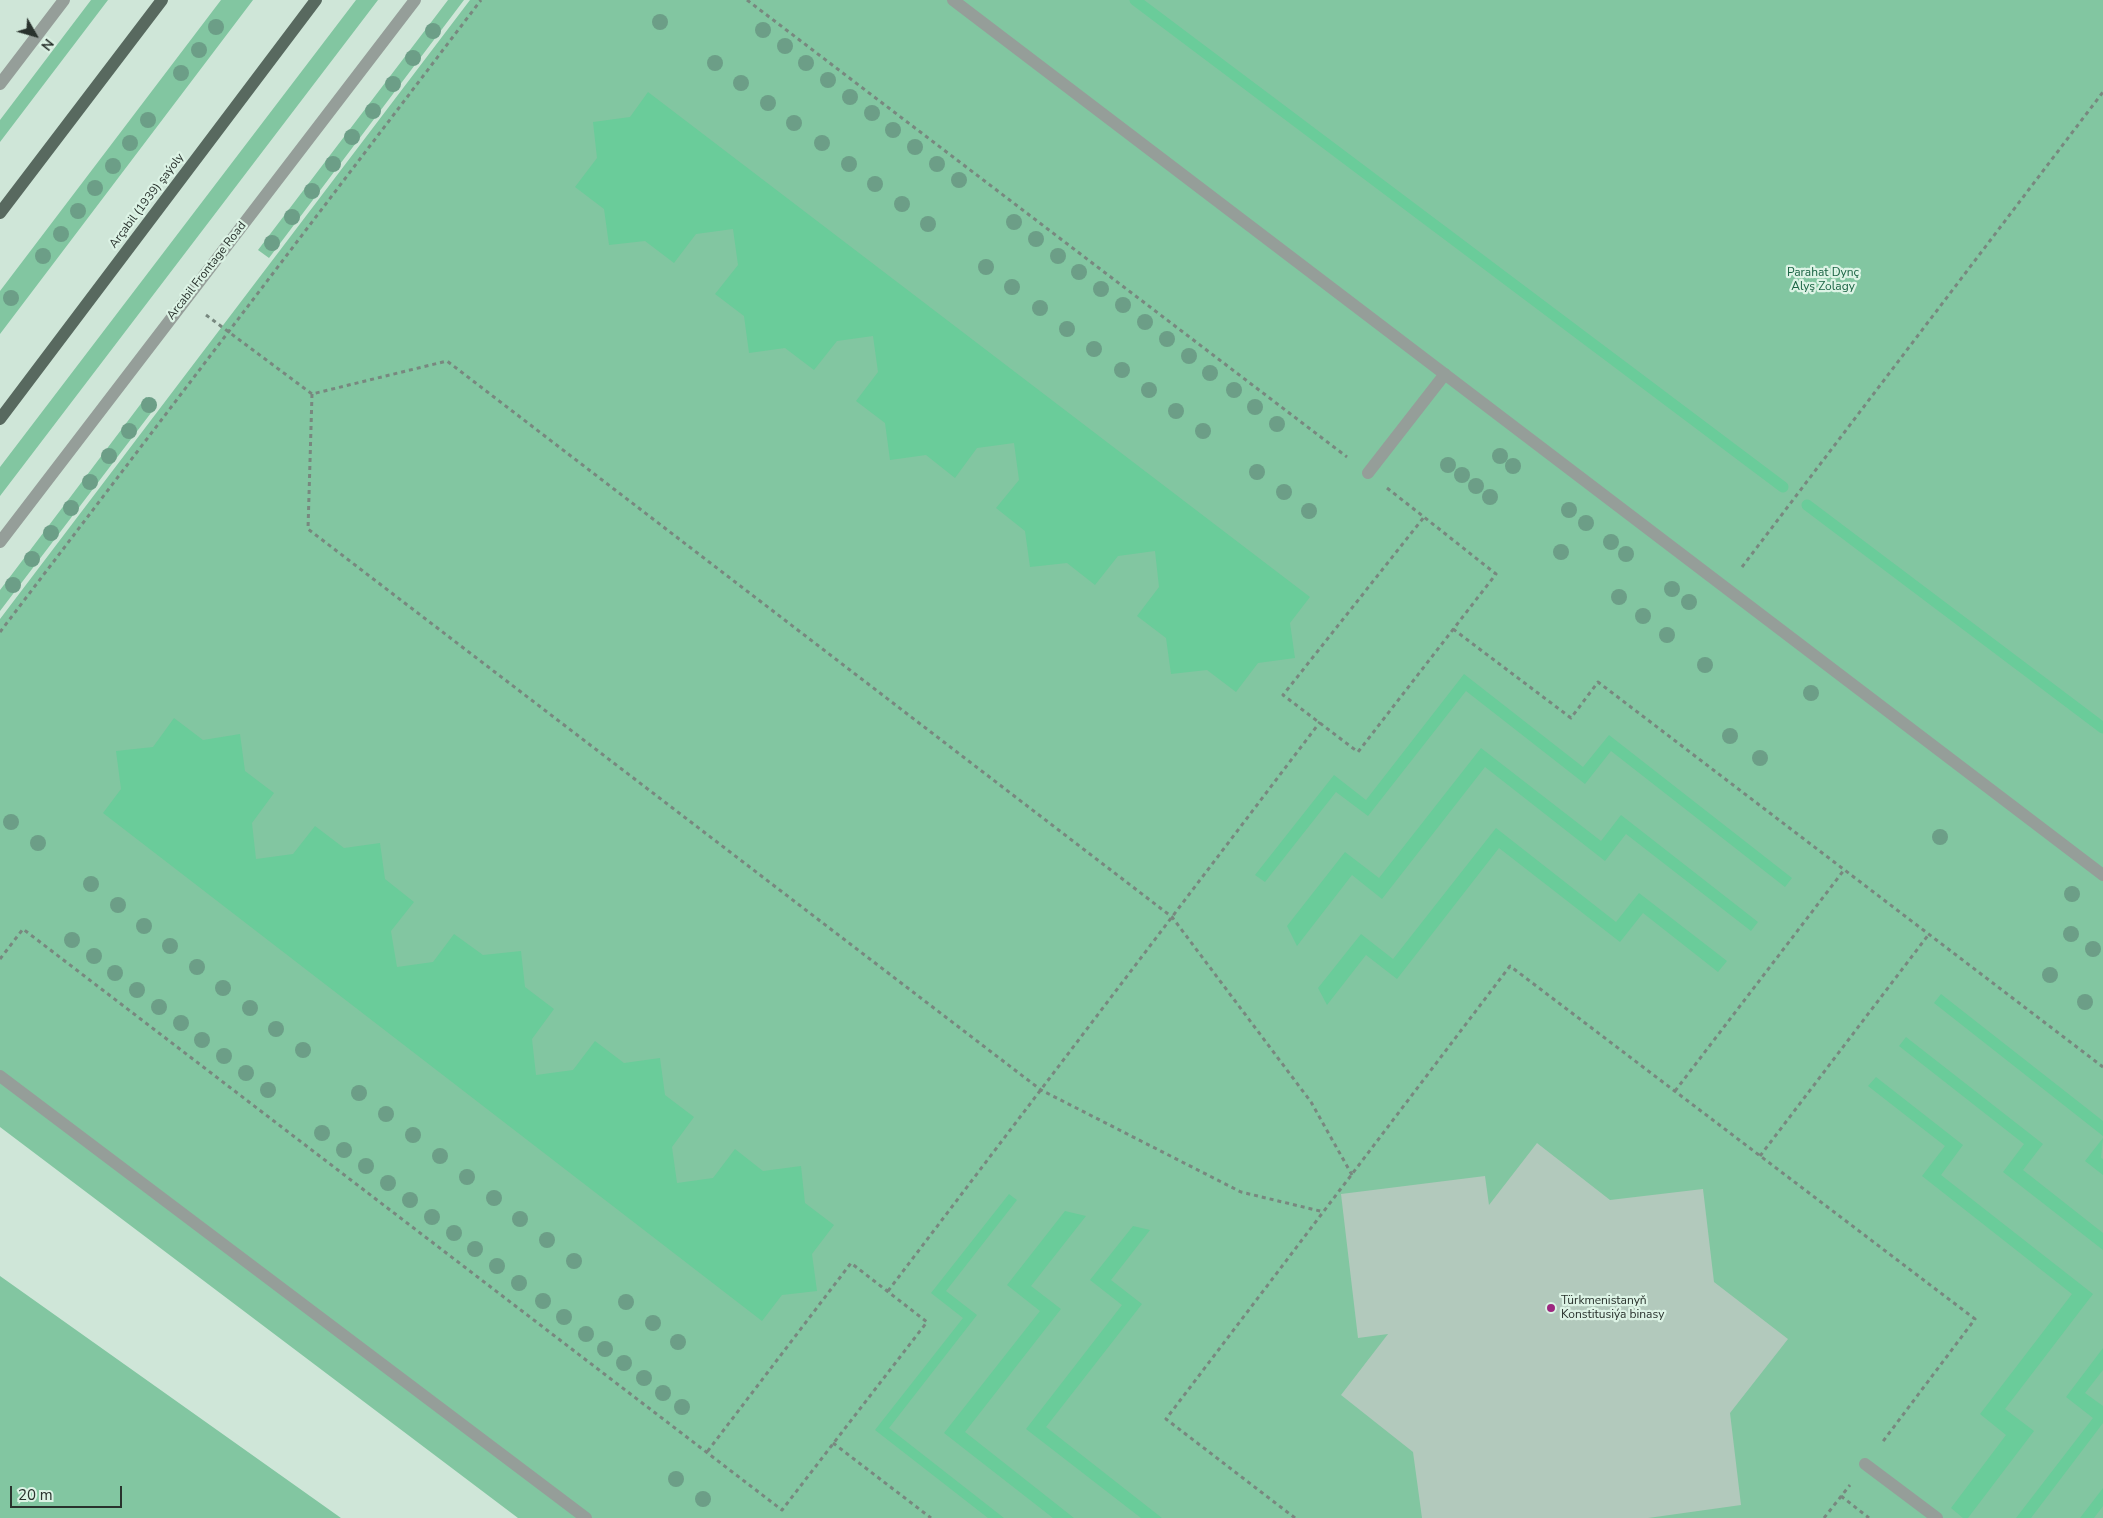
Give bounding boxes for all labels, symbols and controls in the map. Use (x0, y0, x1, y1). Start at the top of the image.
north arrow (10, 10, 60, 60)
text: N (37, 35, 58, 55)
street label: Arçabil (1939) şaýoly (107, 151, 187, 251)
street label: Arcabil Frontage Road (164, 219, 250, 323)
park label: Parahat Dynç Alyş Zolagy (1787, 266, 1859, 294)
place label: Türkmenistanyň Konstitusiýa binasy (1561, 1294, 1664, 1322)
marker: Türkmenistanyň Konstitusiýa binasy (1545, 1302, 1557, 1314)
scale bar (12, 1476, 125, 1508)
text: 20 m (18, 1485, 53, 1505)

